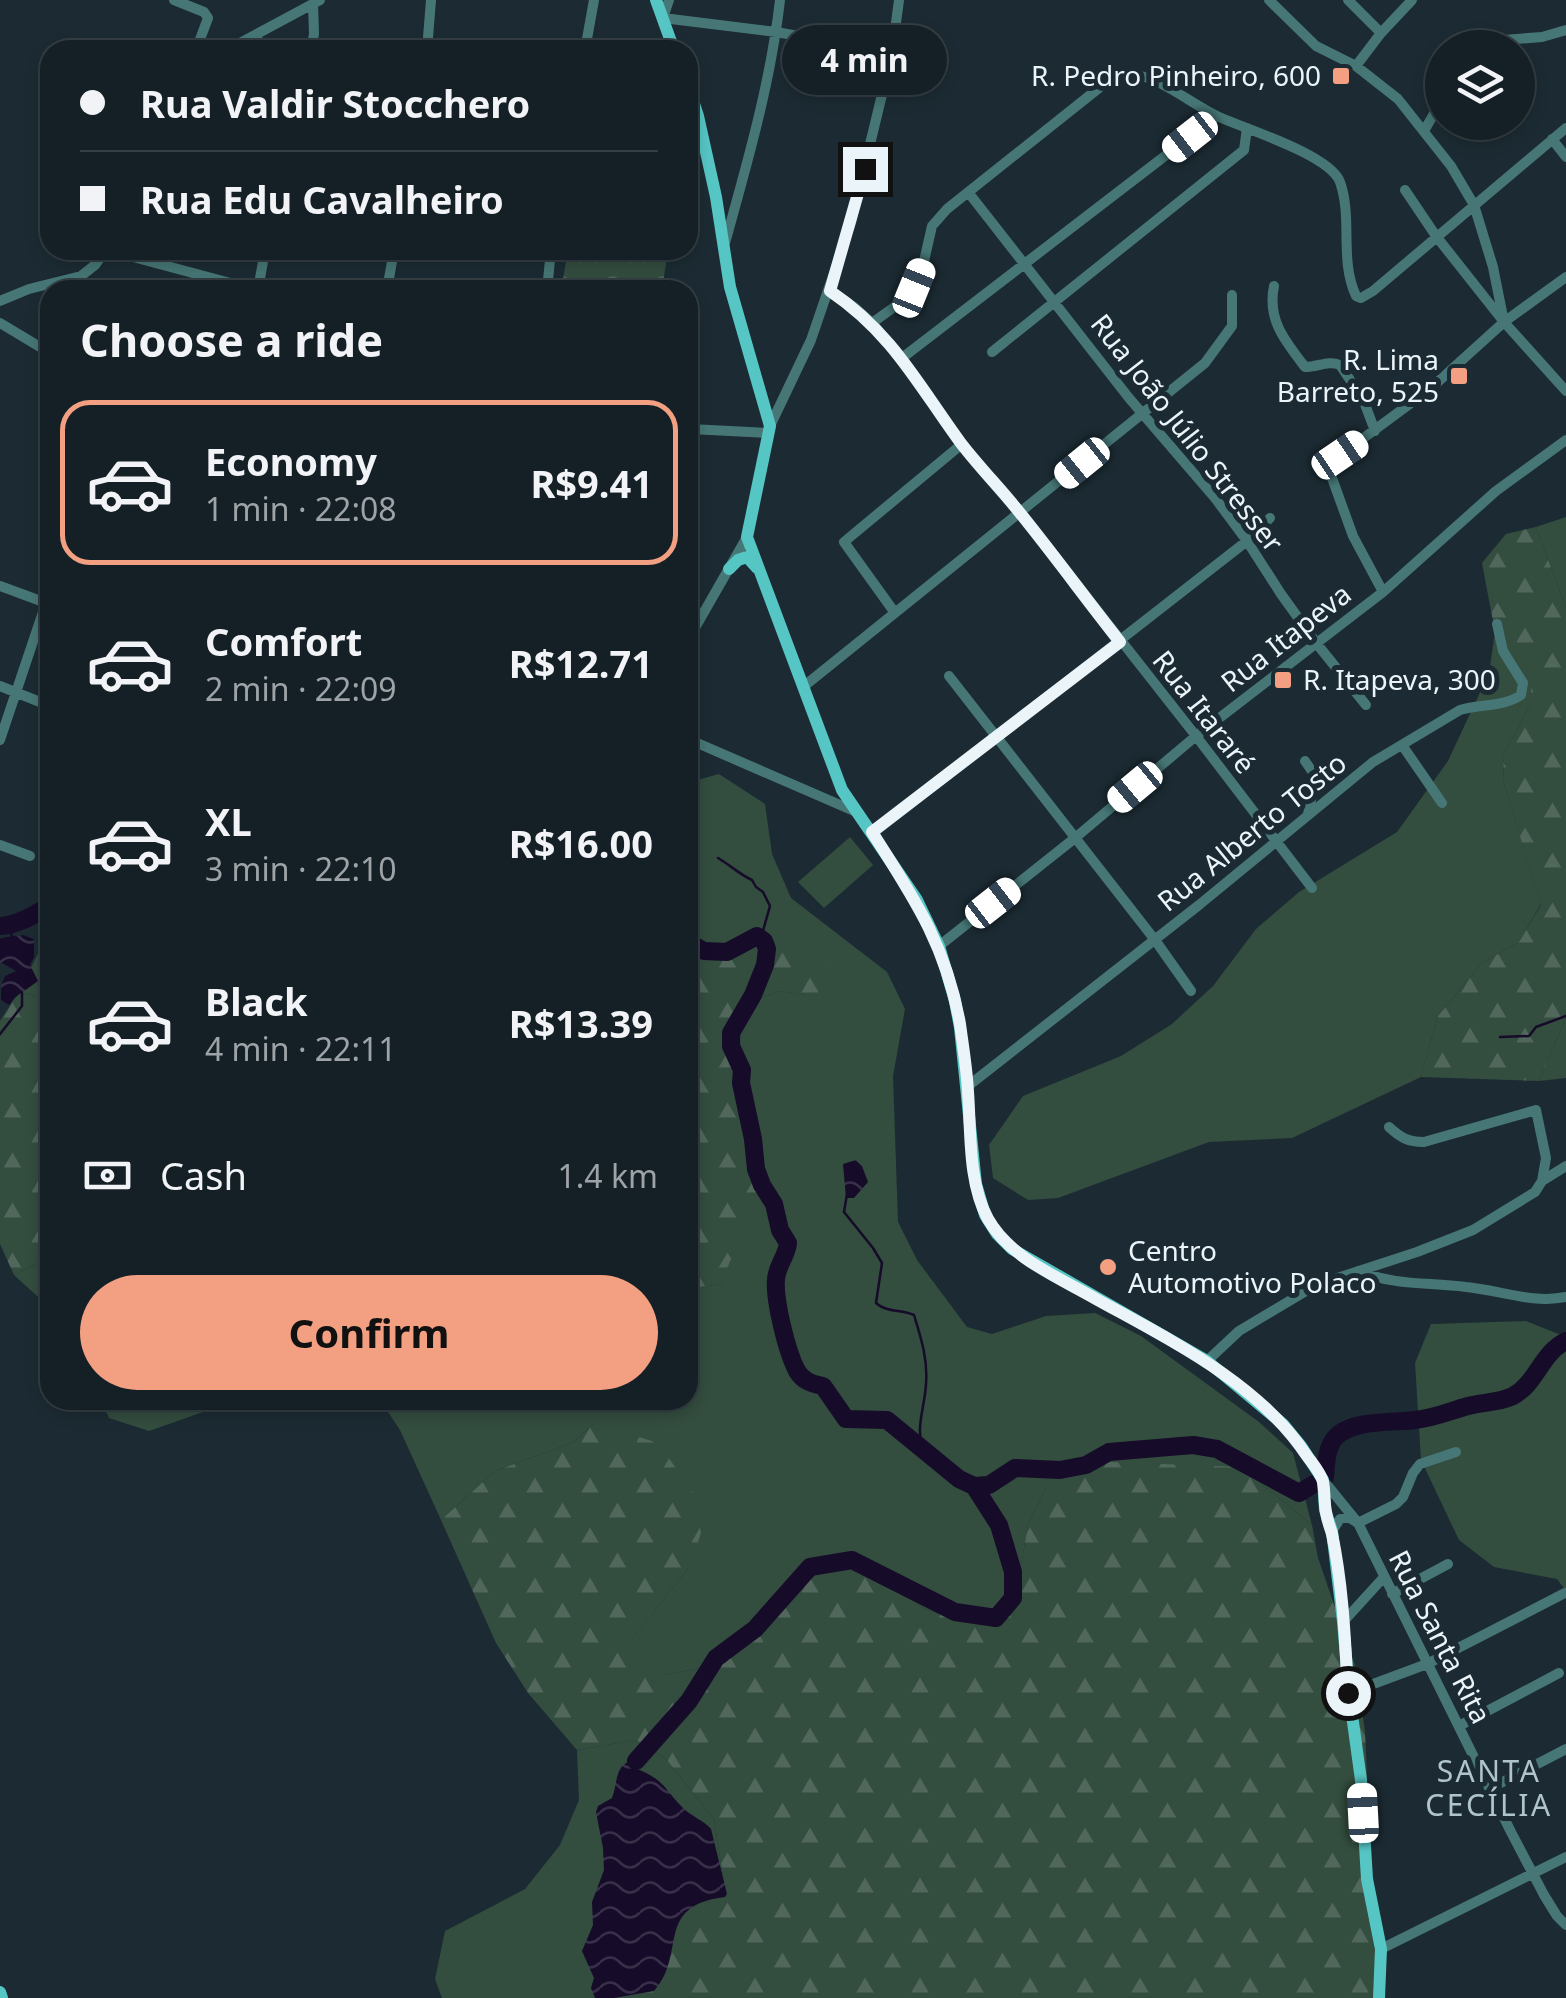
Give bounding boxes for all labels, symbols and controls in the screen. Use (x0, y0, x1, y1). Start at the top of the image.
callout: 4 min (782, 24, 948, 94)
map controls (1425, 30, 1535, 140)
button: layers (1425, 30, 1535, 140)
text: 4 min (820, 38, 909, 81)
place label: R. Pedro Pinheiro, 600 (1031, 56, 1321, 94)
marker: R. Pedro Pinheiro, 600 (1330, 65, 1352, 87)
text: Rua Valdir Stocchero (140, 77, 530, 129)
car (1157, 107, 1223, 167)
route end (843, 147, 888, 192)
text: Rua Edu Cavalheiro (140, 173, 504, 225)
car (889, 255, 939, 321)
street label: Rua João Júlio Stresser (1083, 306, 1293, 560)
text: Choose a ride (80, 309, 383, 370)
place label: R. Lima Barreto, 525 (1277, 340, 1439, 410)
marker: R. Lima Barreto, 525 (1448, 365, 1470, 387)
car (1307, 426, 1373, 484)
car (1049, 432, 1115, 494)
text: Economy (205, 435, 377, 487)
icon: car (85, 438, 175, 528)
text: R$9.41 (530, 457, 653, 509)
text: 1 min · 22:08 (205, 487, 397, 530)
street label: Rua Itapeva (1212, 574, 1358, 700)
text: Comfort (205, 615, 362, 667)
icon: car (85, 618, 175, 708)
text: R$12.71 (509, 637, 653, 689)
street label: Rua Itararé (1145, 642, 1265, 781)
place label: R. Itapeva, 300 (1303, 660, 1496, 698)
text: 2 min · 22:09 (205, 667, 397, 710)
marker: R. Itapeva, 300 (1272, 669, 1294, 691)
street label: Rua Alberto Tosto (1149, 743, 1354, 919)
car (1102, 756, 1168, 818)
text: XL (205, 795, 252, 847)
icon: car (85, 798, 175, 888)
text: R$16.00 (509, 817, 653, 869)
text: 3 min · 22:10 (205, 847, 397, 890)
car (960, 873, 1026, 933)
text: Black (205, 975, 308, 1027)
icon: car (85, 978, 175, 1068)
text: R$13.39 (509, 997, 653, 1049)
text: 4 min · 22:11 (205, 1027, 397, 1070)
icon: cash (80, 1148, 135, 1203)
text: Cash (160, 1149, 247, 1201)
text: 1.4 km (557, 1154, 658, 1197)
place label: Centro Automotivo Polaco (1128, 1231, 1376, 1301)
marker: Centro Automotivo Polaco (1097, 1256, 1119, 1278)
button: Confirm (80, 1275, 658, 1390)
street label: Rua Santa Rita (1381, 1543, 1501, 1730)
route start (1326, 1671, 1371, 1716)
district label: SANTA CECÍLIA (1425, 1750, 1553, 1825)
car (1346, 1782, 1380, 1844)

